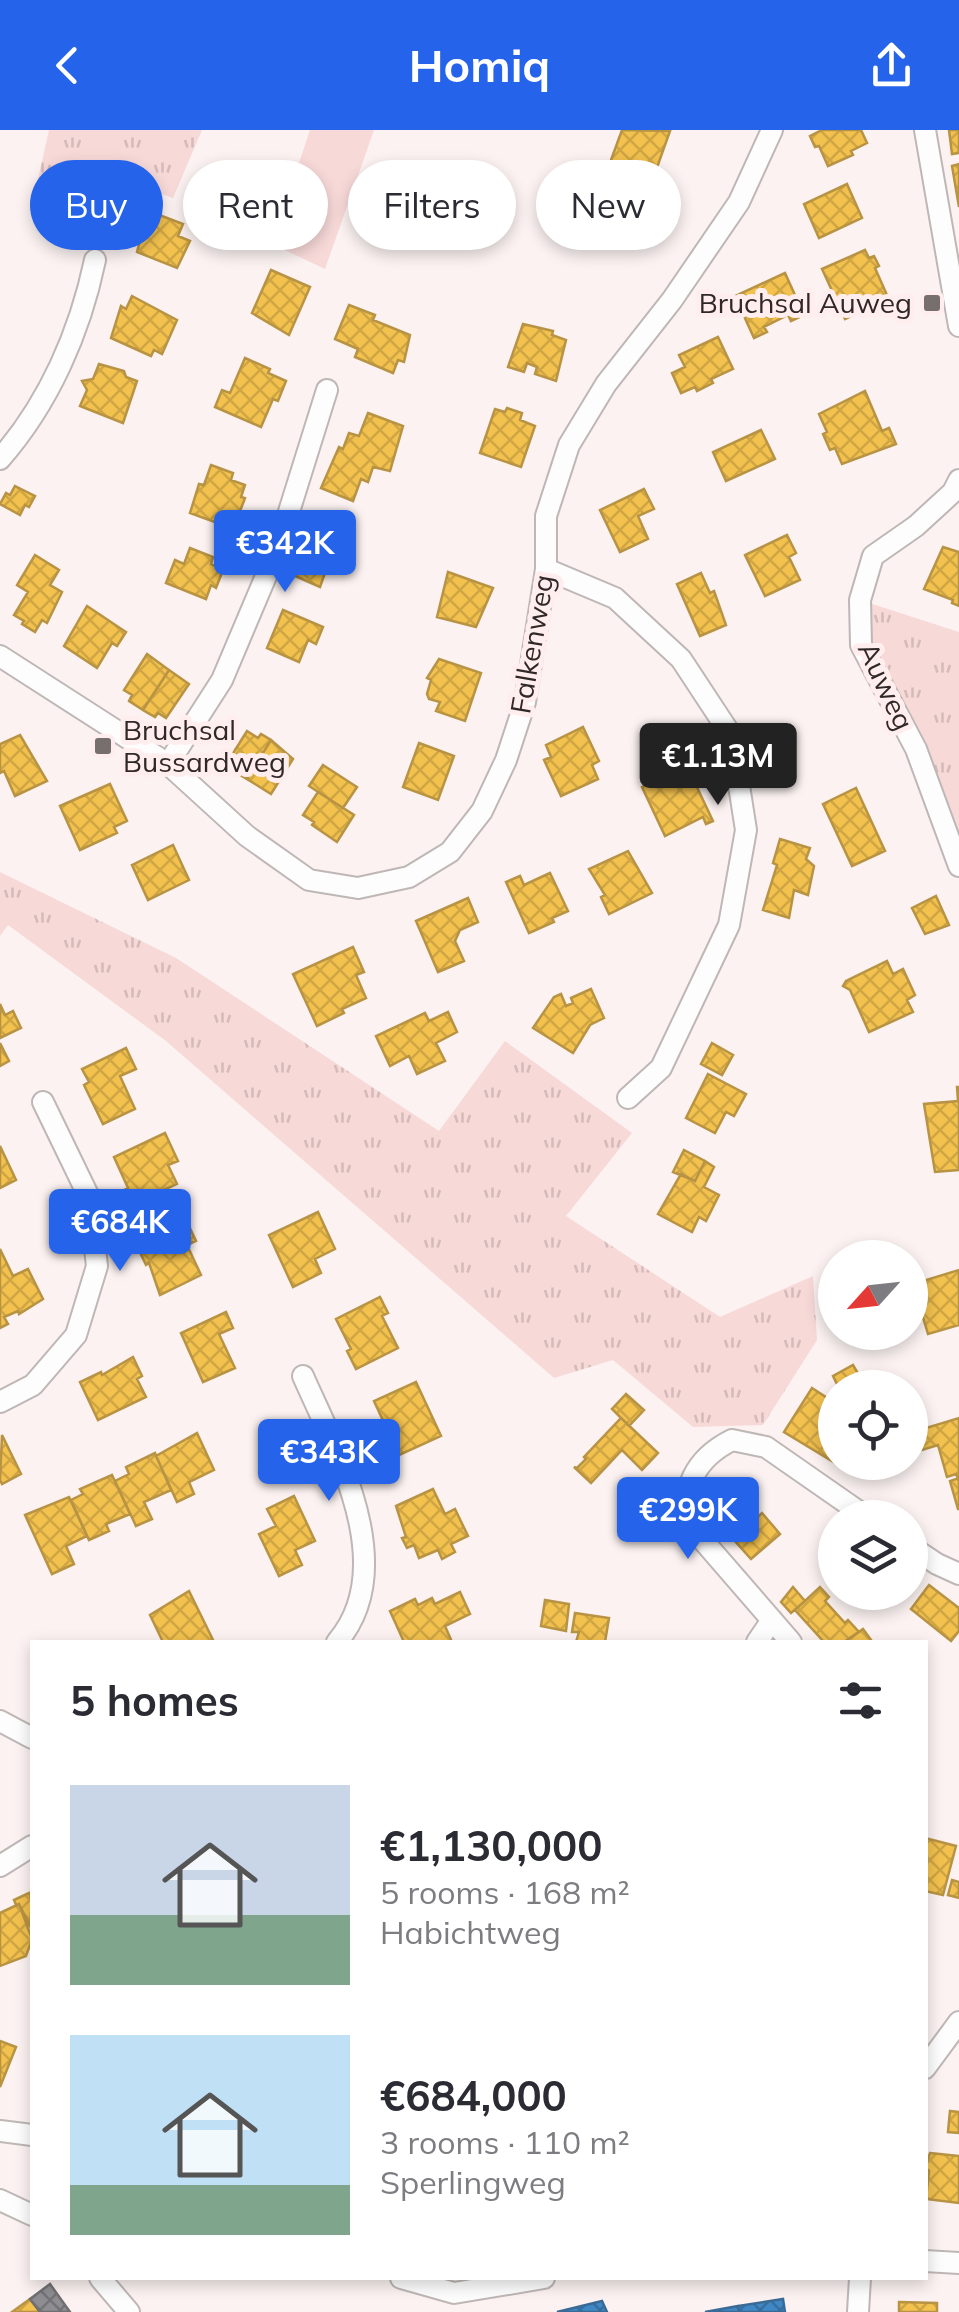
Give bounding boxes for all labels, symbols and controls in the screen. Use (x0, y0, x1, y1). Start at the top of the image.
text: Homiq (409, 37, 550, 93)
icon: back (40, 38, 95, 93)
icon: share (864, 38, 919, 93)
chip: Buy (30, 160, 163, 250)
chip: Rent (183, 160, 328, 250)
chip: Filters (348, 160, 516, 250)
chip: New (536, 160, 681, 250)
place label: Bruchsal Auweg (699, 285, 912, 320)
marker: Bruchsal Auweg (921, 292, 943, 314)
pin: €342K (215, 510, 355, 595)
text: €342K (236, 522, 334, 562)
street label: Falkenweg (502, 572, 561, 716)
street label: Auweg (851, 636, 922, 735)
place label: Bruchsal Bussardweg (123, 712, 286, 779)
pin: €1.13M (637, 723, 799, 808)
marker: Bruchsal Bussardweg (92, 735, 114, 757)
text: €1.13M (662, 735, 774, 775)
pin: €684K (50, 1189, 190, 1274)
text: €684K (71, 1201, 169, 1241)
north arrow (818, 1240, 928, 1350)
map controls (818, 1240, 928, 1610)
button: locate (818, 1370, 928, 1480)
pin: €343K (259, 1419, 399, 1504)
text: €343K (280, 1431, 378, 1471)
pin: €299K (618, 1477, 758, 1562)
text: €299K (639, 1489, 737, 1529)
button: layers (818, 1500, 928, 1610)
icon: filters (833, 1673, 888, 1728)
text: 5 homes (70, 1674, 239, 1727)
text: €1,130,000 (380, 1819, 602, 1872)
icon: home (150, 1825, 270, 1945)
text: 5 rooms · 168 m² (380, 1872, 630, 1912)
text: Habichtweg (380, 1912, 561, 1952)
text: €684,000 (380, 2069, 567, 2122)
icon: home (150, 2075, 270, 2195)
text: 3 rooms · 110 m² (380, 2122, 630, 2162)
text: Sperlingweg (380, 2162, 566, 2202)

